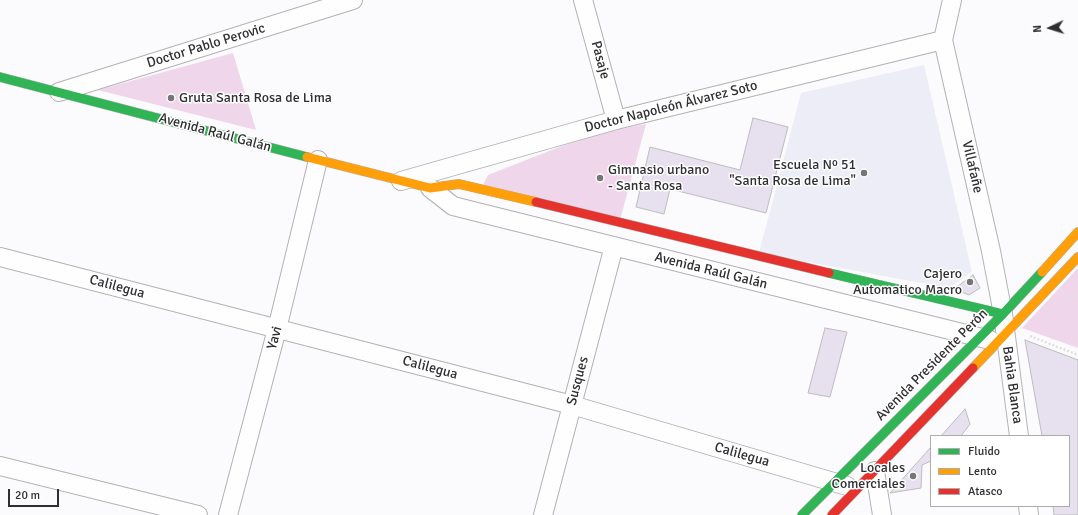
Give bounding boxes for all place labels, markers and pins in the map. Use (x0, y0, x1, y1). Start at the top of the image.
place label: Gruta Santa Rosa de Lima (179, 90, 332, 106)
marker: Gruta Santa Rosa de Lima (166, 93, 176, 103)
place label: Escuela Nº 51 "Santa Rosa de Lima" (729, 157, 856, 190)
place label: Gimnasio urbano - Santa Rosa (608, 162, 709, 194)
marker: Escuela Nº 51 "Santa Rosa de Lima" (859, 168, 869, 178)
marker: Gimnasio urbano - Santa Rosa (595, 173, 605, 183)
place label: Cajero Automatico Macro (853, 266, 962, 298)
marker: Cajero Automatico Macro (965, 277, 975, 287)
place label: Locales Comerciales (832, 460, 905, 492)
marker: Locales Comerciales (908, 471, 918, 481)

